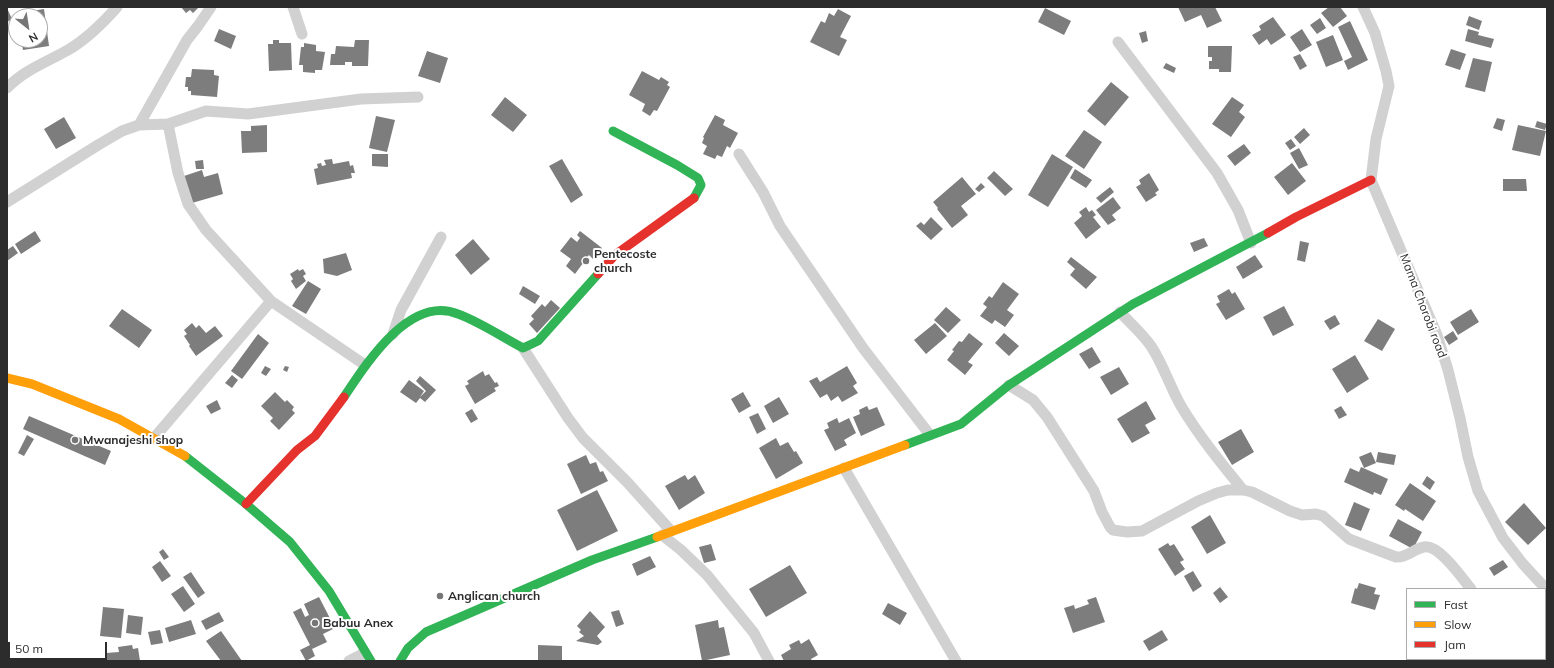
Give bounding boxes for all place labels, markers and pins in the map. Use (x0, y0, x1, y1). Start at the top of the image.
place label: Pentecoste church (594, 247, 657, 275)
marker: Pentecoste church (581, 256, 591, 266)
place label: Mwanajeshi shop (83, 433, 183, 447)
marker: Mwanajeshi shop (70, 435, 80, 445)
place label: Anglican church (448, 589, 540, 603)
marker: Anglican church (435, 591, 445, 601)
place label: Babuu Anex (323, 616, 393, 630)
marker: Babuu Anex (310, 618, 320, 628)

